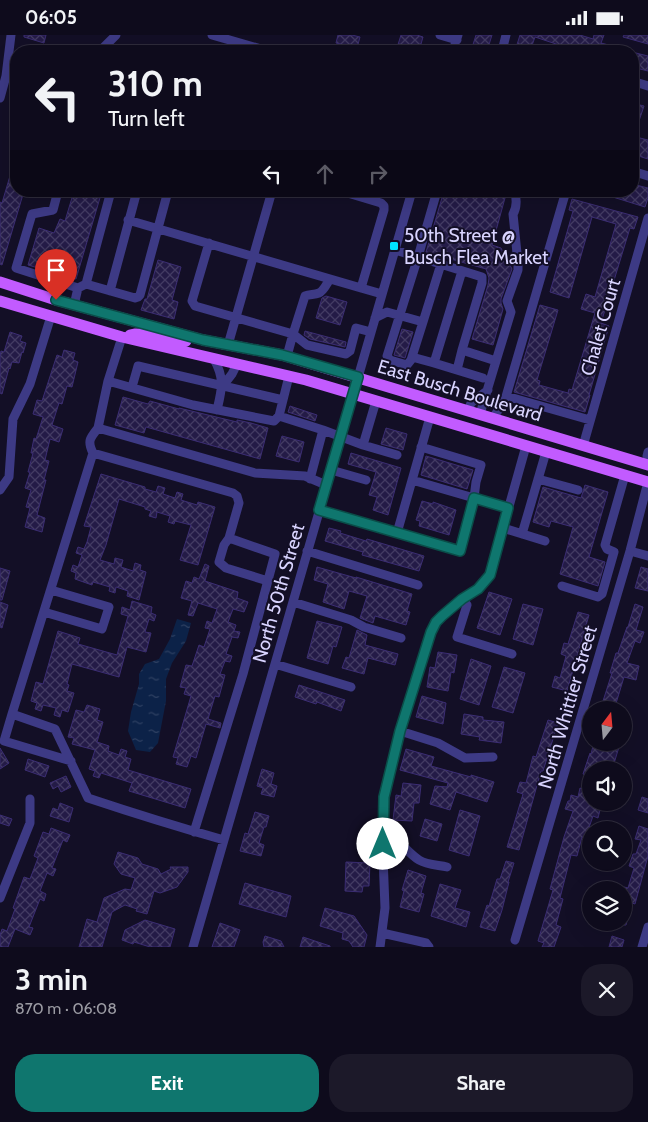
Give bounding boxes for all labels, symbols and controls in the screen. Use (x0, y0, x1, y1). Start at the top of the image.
text: 06:05 (25, 6, 77, 29)
text: 310 m (108, 62, 203, 105)
icon: left (25, 65, 90, 130)
text: Turn left (108, 105, 185, 132)
icon: left (258, 160, 286, 188)
icon: ahead (311, 160, 339, 188)
icon: right (364, 160, 392, 188)
place label: 50th Street @ Busch Flea Market (404, 224, 549, 269)
marker: 50th Street @ Busch Flea Market (388, 240, 400, 252)
pin (35, 249, 77, 300)
icon: arrive (42, 256, 70, 284)
street label: Chalet Court (576, 275, 626, 378)
street label: East Busch Boulevard (375, 354, 545, 426)
street label: North 50th Street (248, 520, 310, 665)
street label: North Whittier Street (533, 622, 602, 791)
north arrow (582, 701, 632, 751)
map controls (582, 701, 632, 931)
button: sound (582, 761, 632, 811)
position arrow (356, 817, 408, 869)
button: search (582, 821, 632, 871)
button: layers (582, 881, 632, 931)
text: 3 min (15, 961, 88, 998)
button: close (581, 964, 633, 1016)
text: 870 m · 06:08 (15, 999, 117, 1018)
button: Exit (15, 1054, 319, 1112)
button: Share (329, 1054, 633, 1112)

